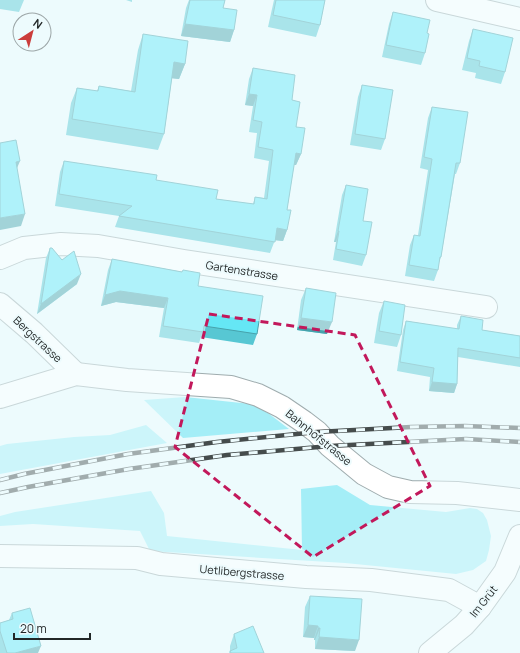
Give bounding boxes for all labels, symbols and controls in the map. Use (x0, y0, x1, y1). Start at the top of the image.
north arrow (12, 12, 52, 52)
text: N (31, 15, 46, 32)
street label: Gartenstrasse (205, 257, 280, 283)
street label: Bergstrasse (10, 313, 66, 366)
street label: Bahnhofstrasse (283, 406, 356, 469)
street label: Uetlibergstrasse (199, 561, 286, 583)
street label: Im Grüt (466, 582, 500, 620)
scale bar (14, 615, 90, 641)
text: 20 m (20, 620, 47, 637)

